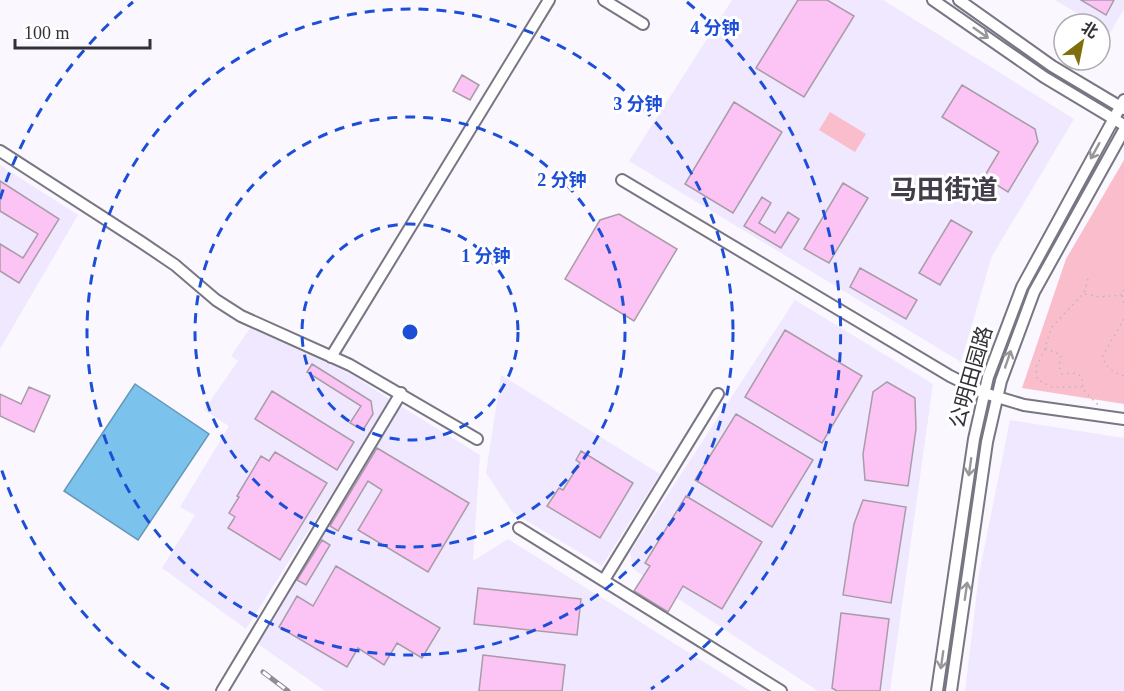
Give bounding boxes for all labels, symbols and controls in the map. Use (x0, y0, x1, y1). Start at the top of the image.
scale bar (15, 12, 150, 50)
north arrow (1052, 12, 1112, 72)
text: 4 分钟 (690, 18, 740, 38)
text: 北 (1078, 18, 1101, 41)
text: 100 m (24, 23, 70, 43)
one-way arrow (973, 27, 989, 39)
text: 3 分钟 (613, 94, 663, 114)
one-way arrow (1089, 142, 1101, 159)
text: 2 分钟 (537, 170, 587, 190)
district label: 马田街道 (890, 175, 998, 205)
text: 1 分钟 (461, 246, 511, 266)
centre of rings (400, 322, 420, 342)
street label: 公明田园路 (945, 323, 997, 431)
one-way arrow (1003, 350, 1014, 369)
one-way arrow (964, 456, 975, 476)
one-way arrow (960, 582, 971, 602)
one-way arrow (936, 649, 947, 669)

